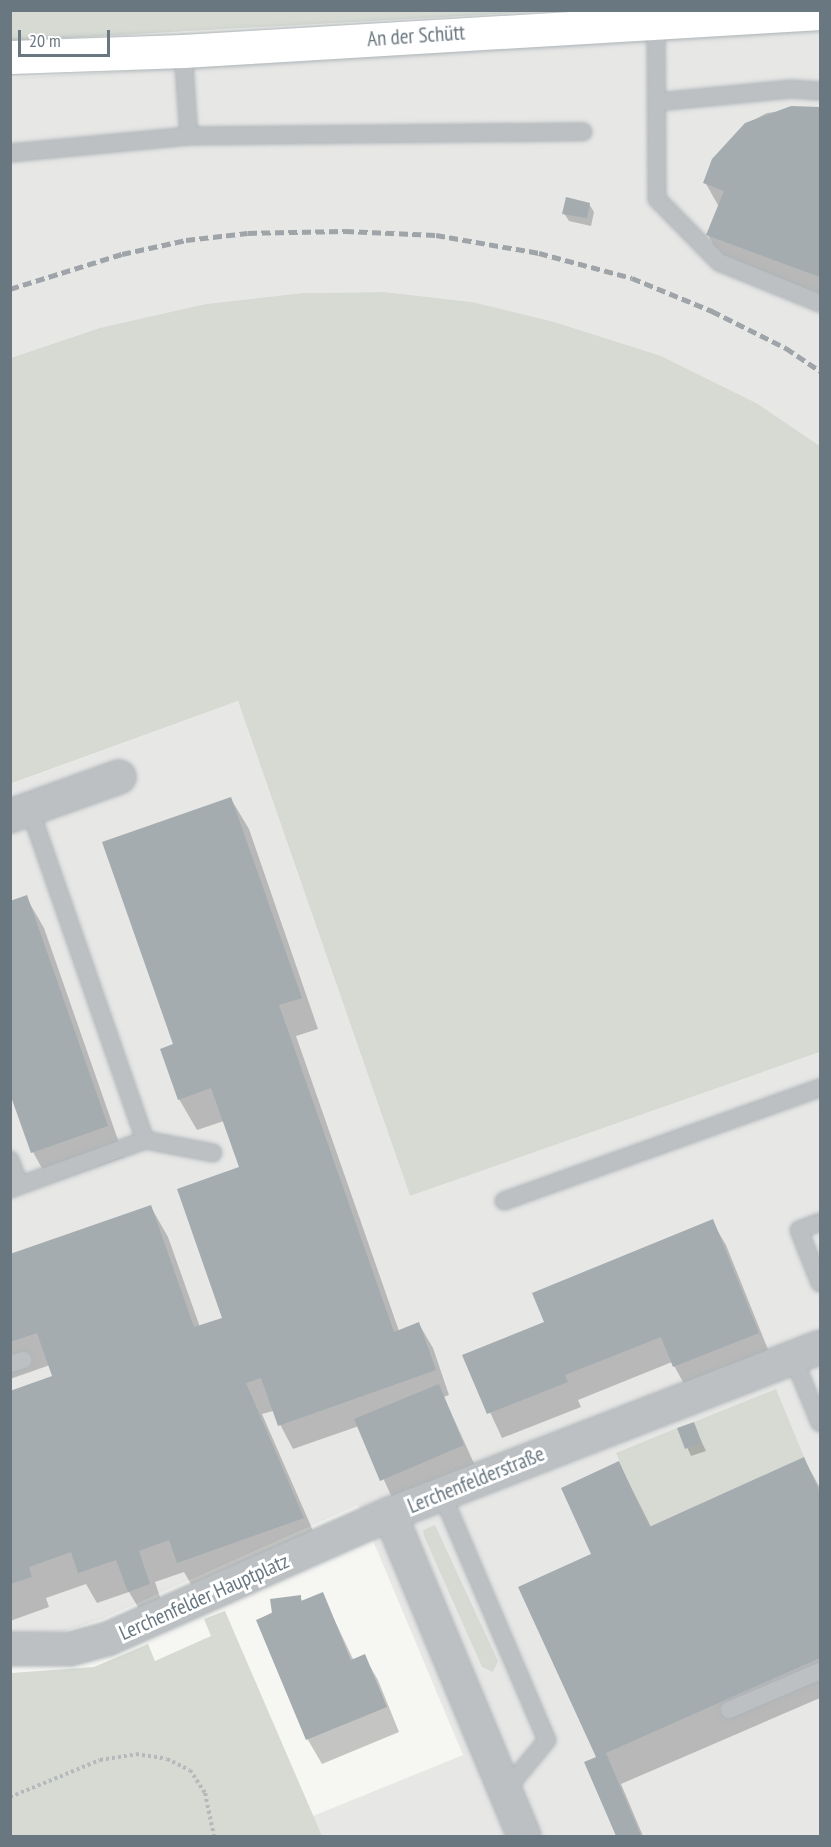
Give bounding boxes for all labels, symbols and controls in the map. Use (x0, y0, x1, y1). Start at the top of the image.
scale bar (21, 18, 112, 56)
street label: An der Schütt (366, 20, 466, 52)
text: 20 m (29, 29, 61, 52)
street label: Lerchenfelderstraße (404, 1441, 548, 1519)
street label: Lerchenfelder Hauptplatz (115, 1548, 293, 1646)

